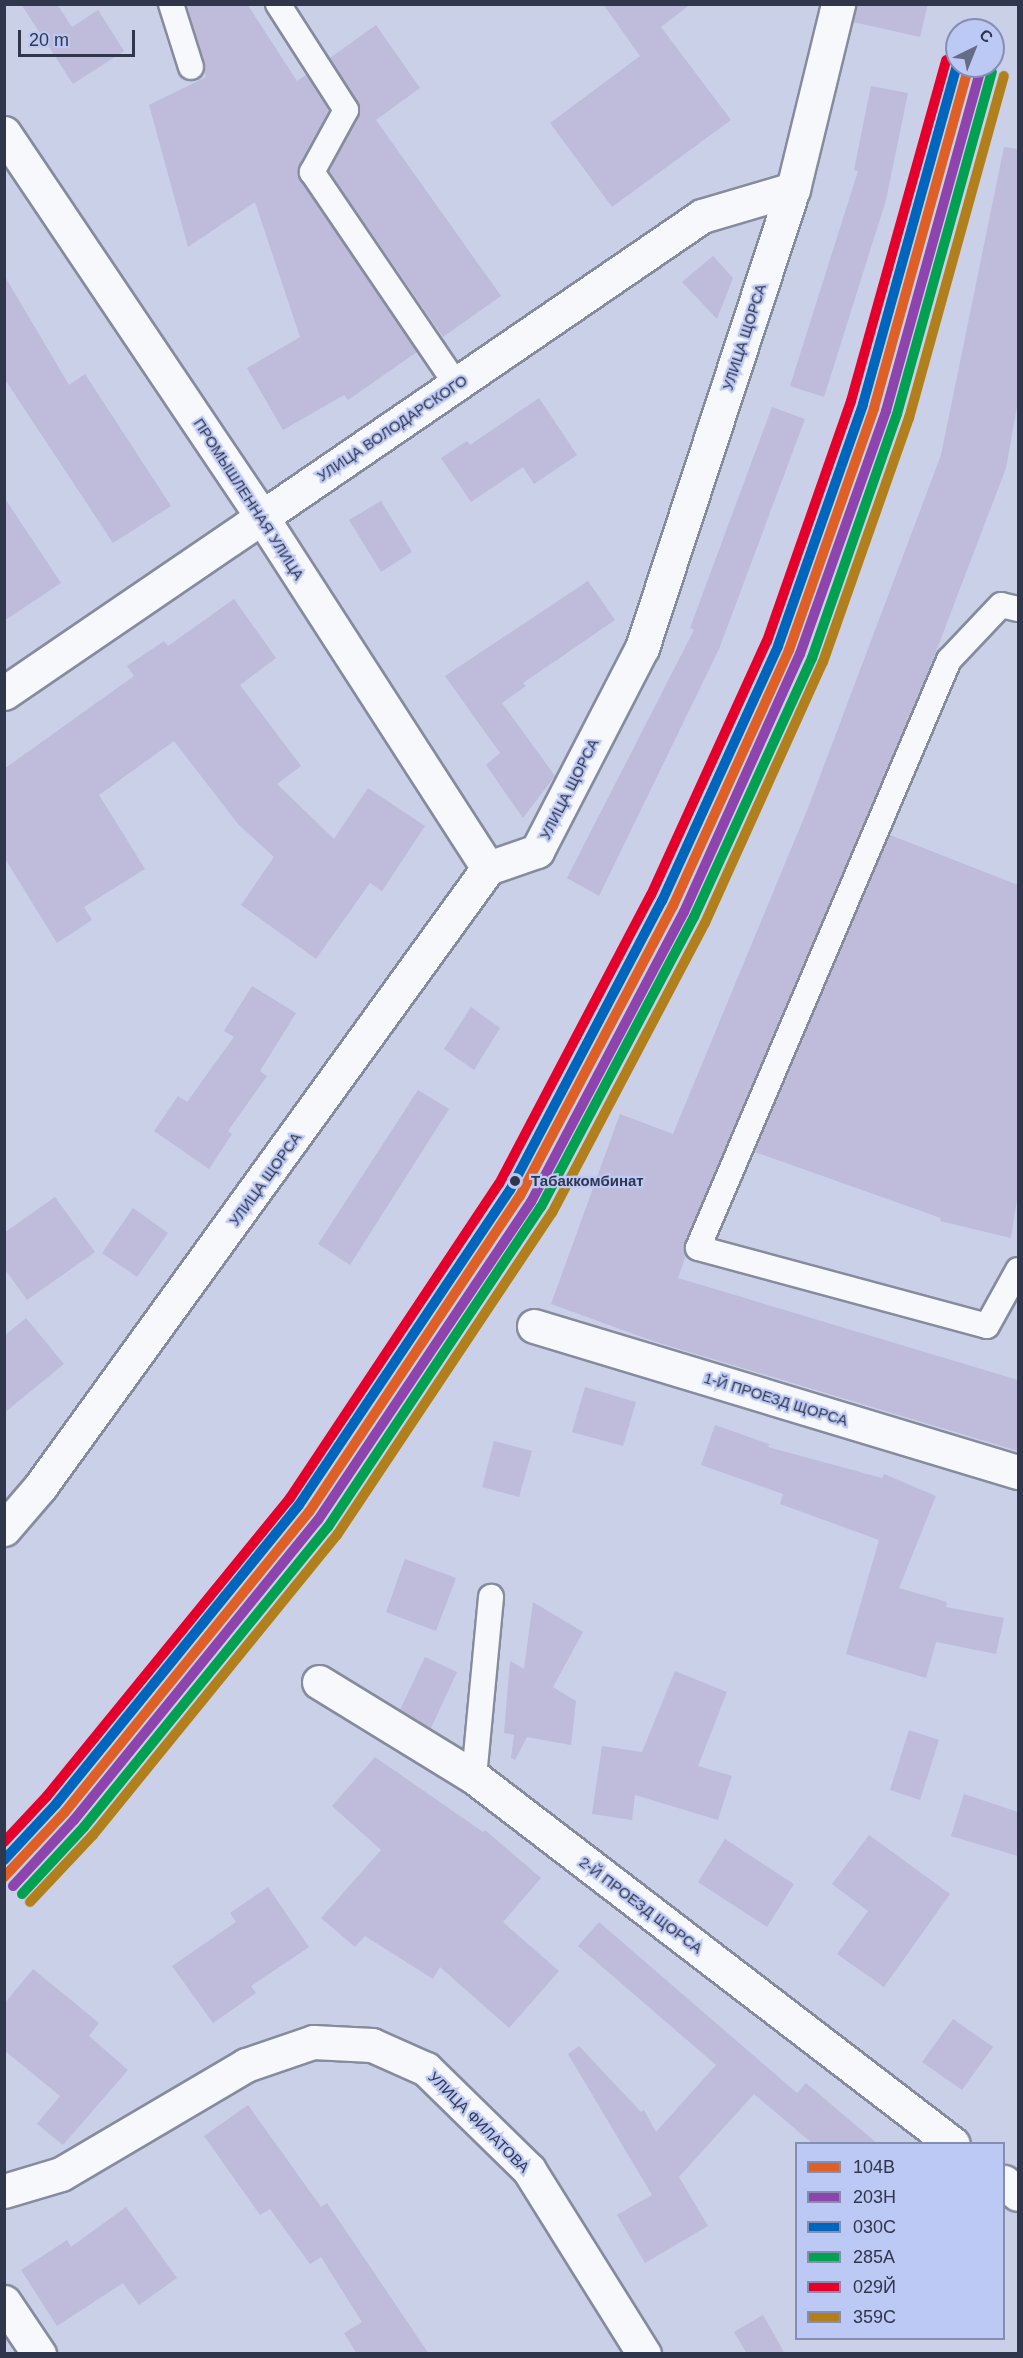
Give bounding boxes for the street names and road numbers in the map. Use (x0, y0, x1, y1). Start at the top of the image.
street label: УЛИЦА ЩОРСА (718, 281, 770, 393)
street label: УЛИЦА ВОЛОДАРСКОГО (314, 371, 470, 485)
street label: ПРОМЫШЛЕННАЯ УЛИЦА (190, 415, 308, 583)
street label: УЛИЦА ЩОРСА (536, 735, 602, 843)
street label: УЛИЦА ЩОРСА (225, 1129, 305, 1229)
street label: 1-Й ПРОЕЗД ЩОРСА (702, 1369, 850, 1429)
street label: 2-Й ПРОЕЗД ЩОРСА (576, 1853, 706, 1957)
street label: УЛИЦА ФИЛАТОВА (425, 2068, 533, 2176)

